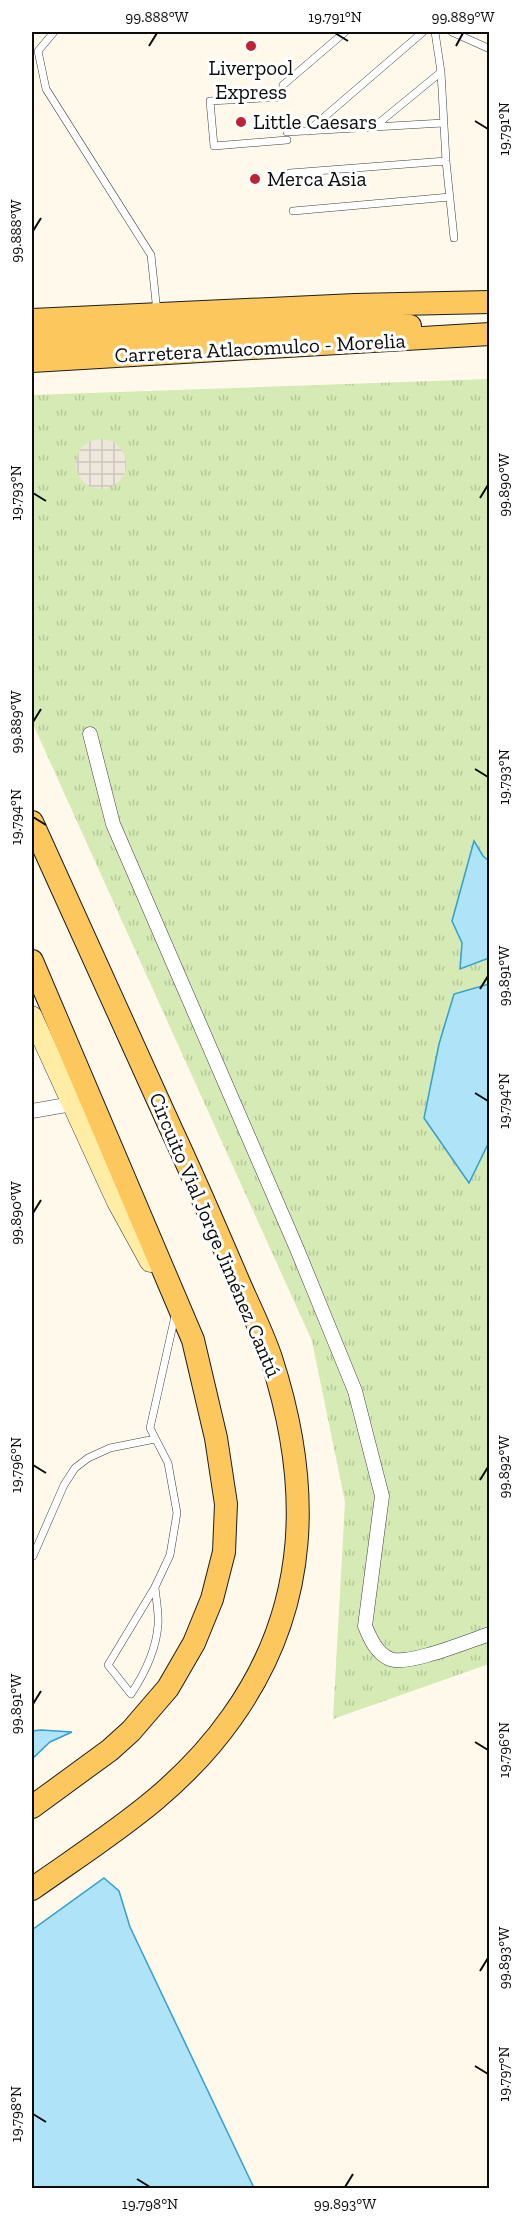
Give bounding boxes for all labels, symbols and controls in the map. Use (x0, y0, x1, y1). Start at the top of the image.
text: 99.888°W (125, 8, 189, 26)
text: 19.791°N (308, 8, 362, 26)
text: 99.889°W (431, 8, 495, 26)
marker: Liverpool Express (244, 39, 258, 53)
place label: Liverpool Express (209, 55, 294, 104)
text: 19.791°N (495, 102, 513, 156)
place label: Little Caesars (253, 109, 377, 134)
marker: Little Caesars (234, 115, 248, 129)
place label: Merca Asia (267, 166, 367, 191)
marker: Merca Asia (248, 172, 262, 186)
text: 99.888°W (7, 199, 25, 263)
street label: Carretera Atlacomulco - Morelia (114, 327, 406, 368)
text: 99.890°W (495, 453, 513, 517)
text: 19.793°N (7, 465, 25, 521)
text: 99.889°W (7, 690, 25, 754)
text: 19.793°N (495, 749, 513, 805)
text: 19.794°N (7, 789, 25, 845)
text: 99.891°W (495, 946, 513, 1006)
text: 19.794°N (495, 1073, 513, 1129)
street label: Circuito Vial Jorge Jiménez Cantú (144, 1089, 287, 1381)
text: 99.890°W (7, 1181, 25, 1245)
text: 99.892°W (495, 1436, 513, 1498)
text: 19.796°N (7, 1437, 25, 1493)
text: 99.891°W (7, 1674, 25, 1734)
text: 19.796°N (495, 1722, 513, 1778)
text: 99.893°W (495, 1927, 513, 1989)
text: 19.797°N (495, 2046, 513, 2102)
text: 19.798°N (7, 2086, 25, 2142)
text: 19.798°N (122, 2195, 178, 2213)
text: 99.893°W (314, 2195, 376, 2213)

